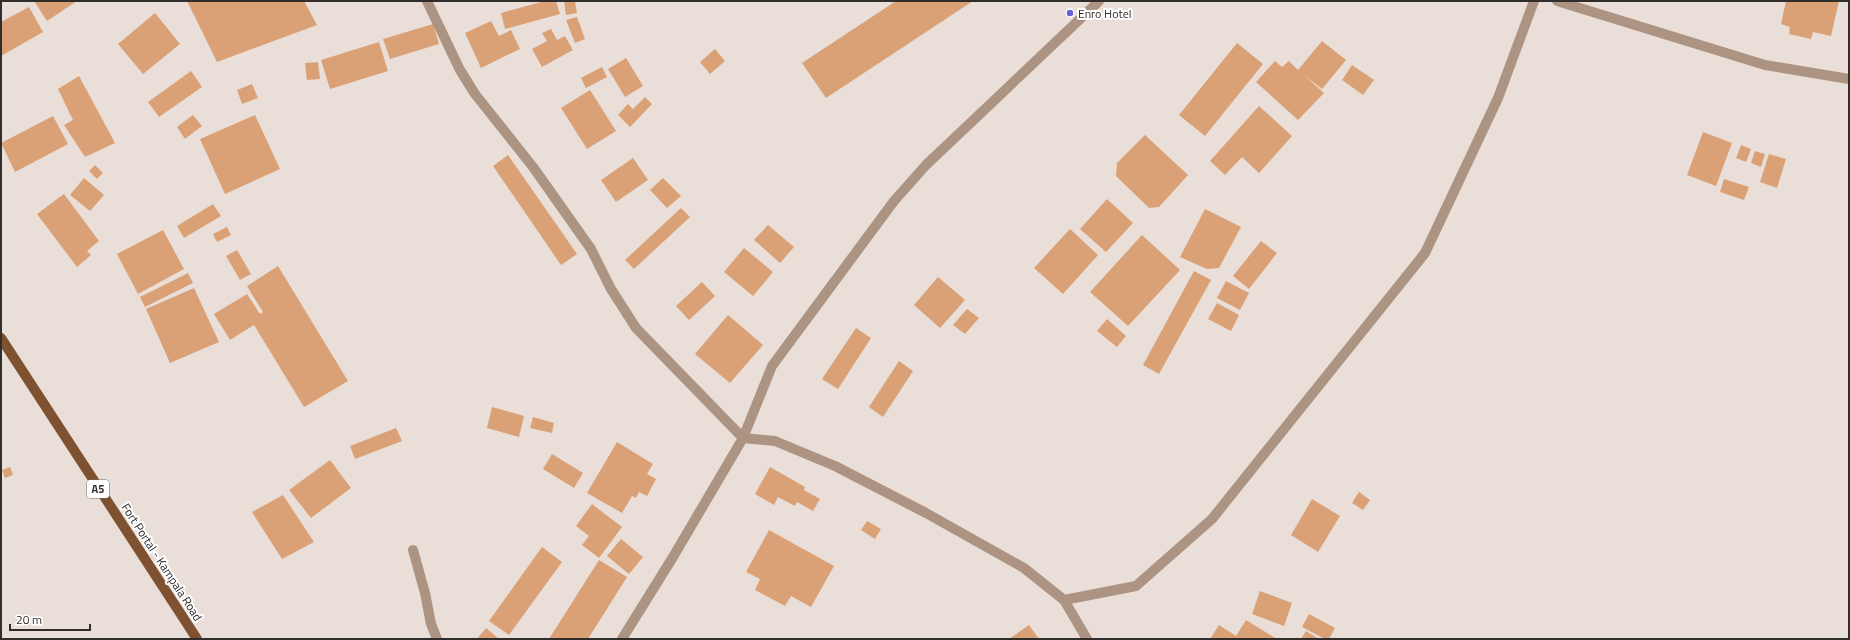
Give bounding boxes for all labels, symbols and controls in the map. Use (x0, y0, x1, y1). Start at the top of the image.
place label: Enro Hotel (1078, 4, 1131, 23)
marker: Enro Hotel (1065, 8, 1075, 18)
road number: A5 (87, 480, 109, 498)
street label: Fort Portal - Kampala Road (117, 499, 207, 625)
scale bar (10, 606, 90, 632)
text: 20 m (16, 610, 42, 629)

